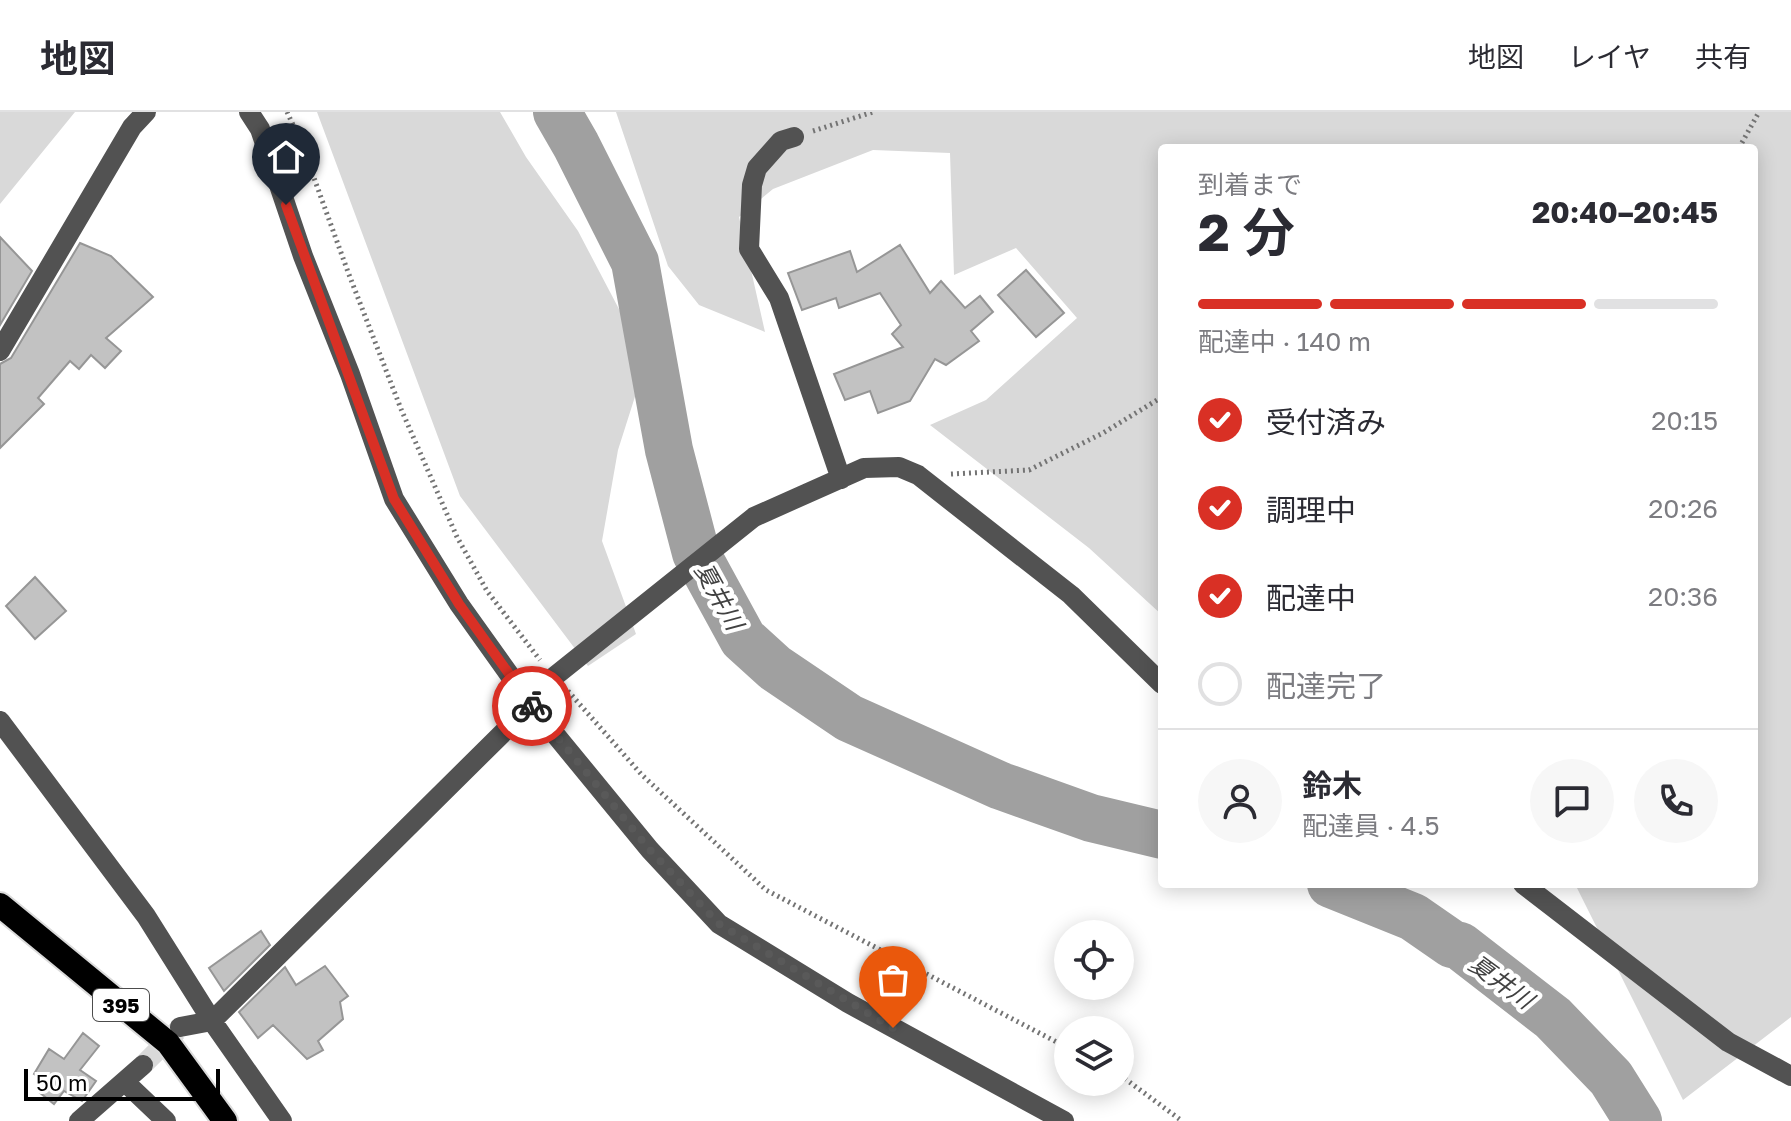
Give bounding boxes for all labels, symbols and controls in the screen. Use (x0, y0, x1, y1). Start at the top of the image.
text: 地図 (40, 35, 116, 80)
text: 地図 (1468, 40, 1524, 73)
text: レイヤ (1568, 40, 1651, 73)
text: 共有 (1695, 40, 1751, 73)
pin (252, 123, 320, 205)
icon: home (264, 135, 308, 179)
text: 到着まで (1198, 169, 1302, 200)
text: 20:40–20:45 (1532, 194, 1718, 230)
text: 2 分 (1198, 200, 1295, 262)
text: 配達中 · 140 m (1198, 326, 1371, 357)
icon: check (1198, 398, 1242, 442)
text: 受付済み (1266, 404, 1386, 440)
text: 20:15 (1651, 405, 1718, 436)
icon: check (1198, 486, 1242, 530)
text: 調理中 (1266, 492, 1356, 528)
text: 20:26 (1648, 493, 1718, 524)
water label: 夏井川 (690, 557, 752, 637)
icon: check (1198, 574, 1242, 618)
text: 配達中 (1266, 580, 1356, 616)
text: 20:36 (1648, 581, 1718, 612)
courier (492, 666, 572, 746)
text: 配達完了 (1266, 668, 1386, 704)
icon: bike (510, 684, 554, 728)
button: person (1198, 759, 1282, 843)
button: chat (1530, 759, 1614, 843)
button: phone (1634, 759, 1718, 843)
text: 鈴木 (1302, 767, 1362, 803)
text: 配達員 · 4.5 (1302, 810, 1440, 841)
map controls (1054, 920, 1134, 1096)
button: locate (1054, 920, 1134, 1000)
pin (859, 946, 927, 1028)
water label: 夏井川 (1464, 948, 1542, 1016)
icon: bag (871, 958, 915, 1002)
road number: 395 (93, 989, 149, 1021)
button: layers (1054, 1016, 1134, 1096)
scale bar (24, 1065, 220, 1101)
text: 50 m (36, 1069, 87, 1096)

